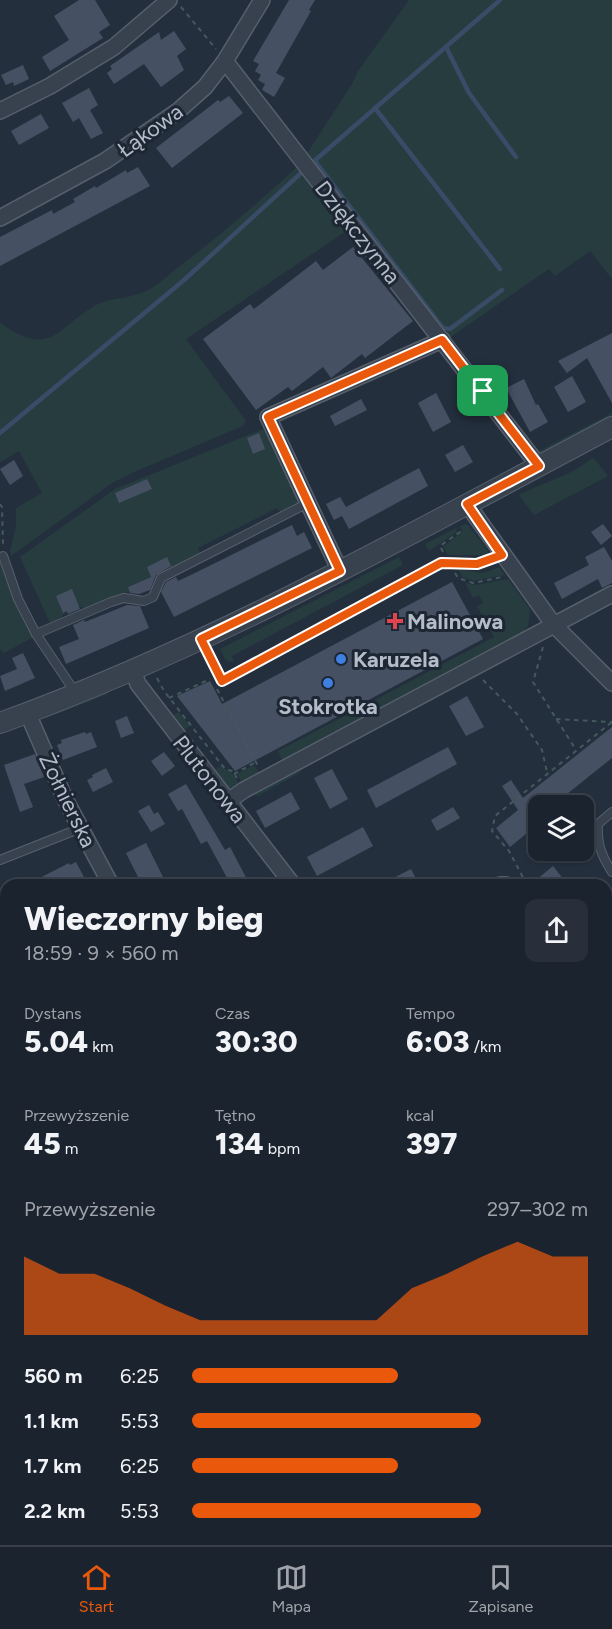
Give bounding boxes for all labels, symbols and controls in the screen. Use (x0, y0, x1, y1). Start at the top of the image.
street label: Łąkowa (113, 98, 188, 163)
street label: Dziękczynna (309, 175, 406, 289)
pin (457, 365, 508, 416)
icon: arrive (466, 374, 499, 407)
place label: Malinowa (407, 608, 503, 635)
marker: Malinowa (388, 614, 402, 628)
place label: Karuzela (353, 646, 439, 673)
marker: Karuzela (334, 652, 348, 666)
marker: Stokrotka (321, 676, 335, 690)
place label: Stokrotka (278, 693, 378, 720)
street label: Plutonowa (167, 730, 252, 829)
street label: Żołnierska (33, 749, 102, 852)
map controls (528, 795, 594, 861)
button: layers (528, 795, 594, 861)
text: Wieczorny bieg (24, 899, 264, 938)
button: share (525, 899, 588, 962)
text: 18:59 · 9 × 560 m (24, 941, 179, 965)
text: Dystans (24, 1004, 81, 1023)
text: Czas (215, 1004, 250, 1023)
text: Tempo (406, 1004, 455, 1023)
text: 5.04 (24, 1023, 88, 1060)
text: 30:30 (215, 1023, 298, 1060)
text: 6:03 (406, 1023, 470, 1060)
text: km (88, 1037, 114, 1056)
text: /km (470, 1037, 501, 1056)
text: Przewyższenie (24, 1106, 129, 1125)
text: Tętno (215, 1106, 256, 1125)
text: kcal (406, 1106, 434, 1125)
text: 45 (24, 1125, 61, 1162)
text: 134 (215, 1125, 264, 1162)
text: 397 (406, 1125, 457, 1162)
text: m (61, 1139, 78, 1158)
text: bpm (264, 1139, 300, 1158)
text: Przewyższenie (24, 1197, 156, 1221)
text: 297–302 m (487, 1197, 588, 1221)
text: 560 m (24, 1364, 82, 1388)
text: 6:25 (120, 1364, 159, 1388)
text: 1.1 km (24, 1409, 79, 1433)
text: 5:53 (120, 1409, 159, 1433)
text: 1.7 km (24, 1454, 81, 1478)
text: 6:25 (120, 1454, 159, 1478)
text: 2.2 km (24, 1499, 85, 1523)
text: 5:53 (120, 1499, 159, 1523)
tab: Start (79, 1561, 114, 1616)
tab: Mapa (272, 1561, 311, 1616)
tab: Zapisane (468, 1561, 533, 1616)

